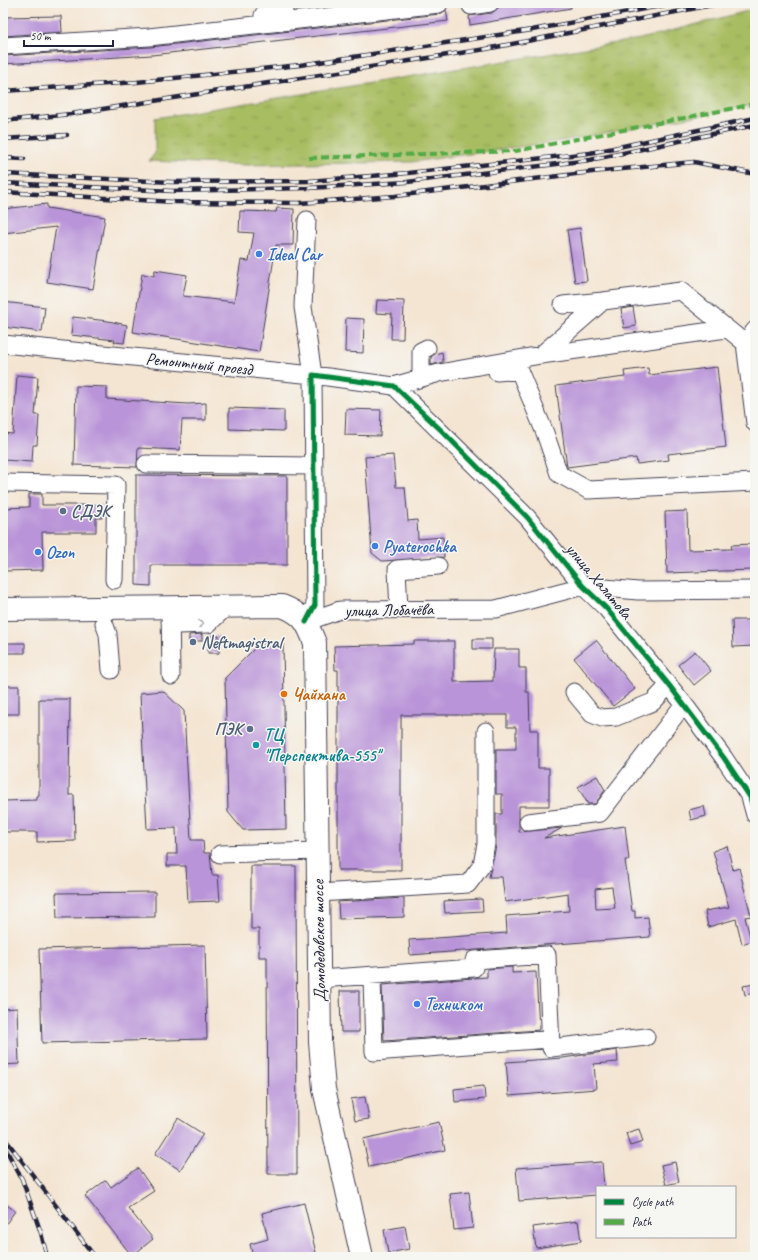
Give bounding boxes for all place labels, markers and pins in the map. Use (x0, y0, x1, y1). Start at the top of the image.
place label: Ideal Car (267, 244, 324, 265)
marker: Ideal Car (254, 249, 264, 259)
place label: СДЭК (71, 501, 113, 522)
marker: СДЭК (58, 506, 68, 516)
place label: Pyaterochka (383, 536, 457, 557)
marker: Pyaterochka (370, 541, 380, 551)
place label: Ozon (46, 542, 76, 563)
marker: Ozon (33, 547, 43, 557)
place label: Neftmagistral (201, 632, 285, 653)
marker: Neftmagistral (188, 637, 198, 647)
place label: Чайхана (292, 684, 346, 705)
marker: Чайхана (279, 689, 289, 699)
place label: ПЭК (215, 719, 245, 740)
marker: ПЭК (245, 724, 255, 734)
place label: ТЦ "Перспектива-555" (264, 725, 384, 766)
marker: ТЦ "Перспектива-555" (251, 740, 261, 750)
place label: Техником (425, 994, 484, 1015)
marker: Техником (412, 999, 422, 1009)

